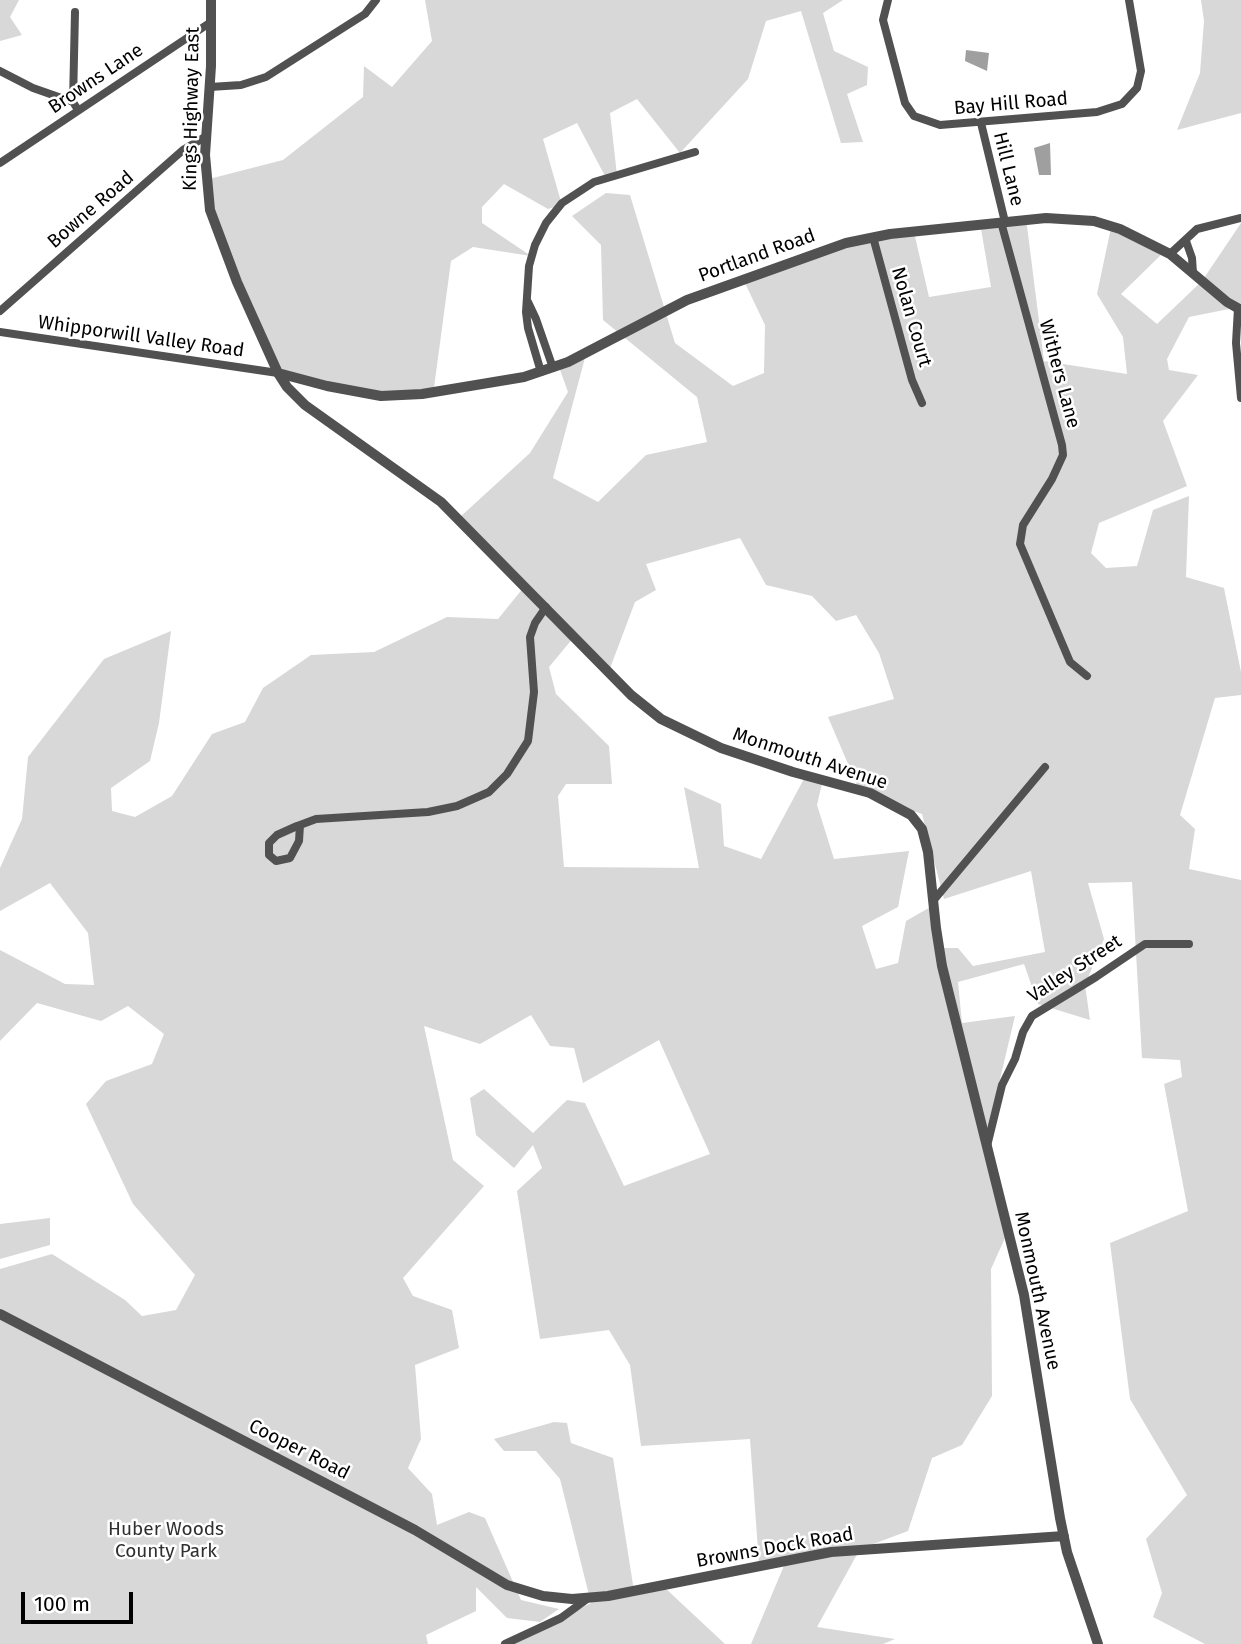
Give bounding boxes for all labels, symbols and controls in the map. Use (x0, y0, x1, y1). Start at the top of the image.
street label: Kings Highway East (179, 27, 205, 191)
street label: Browns Lane (44, 39, 148, 119)
street label: Bay Hill Road (953, 88, 1069, 120)
street label: Hill Lane (988, 130, 1028, 208)
street label: Bowne Road (43, 166, 139, 254)
street label: Portland Road (695, 224, 819, 288)
street label: Nolan Court (886, 265, 936, 369)
street label: Whipporwill Valley Road (37, 311, 245, 363)
street label: Withers Lane (1034, 317, 1084, 431)
street label: Monmouth Avenue (730, 723, 890, 795)
street label: Valley Street (1024, 930, 1126, 1008)
street label: Monmouth Avenue (1009, 1210, 1065, 1372)
street label: Cooper Road (245, 1415, 353, 1485)
park label: Huber Woods County Park (108, 1519, 224, 1563)
street label: Browns Dock Road (695, 1523, 855, 1573)
scale bar (24, 1578, 136, 1622)
text: 100 m (34, 1591, 90, 1617)

